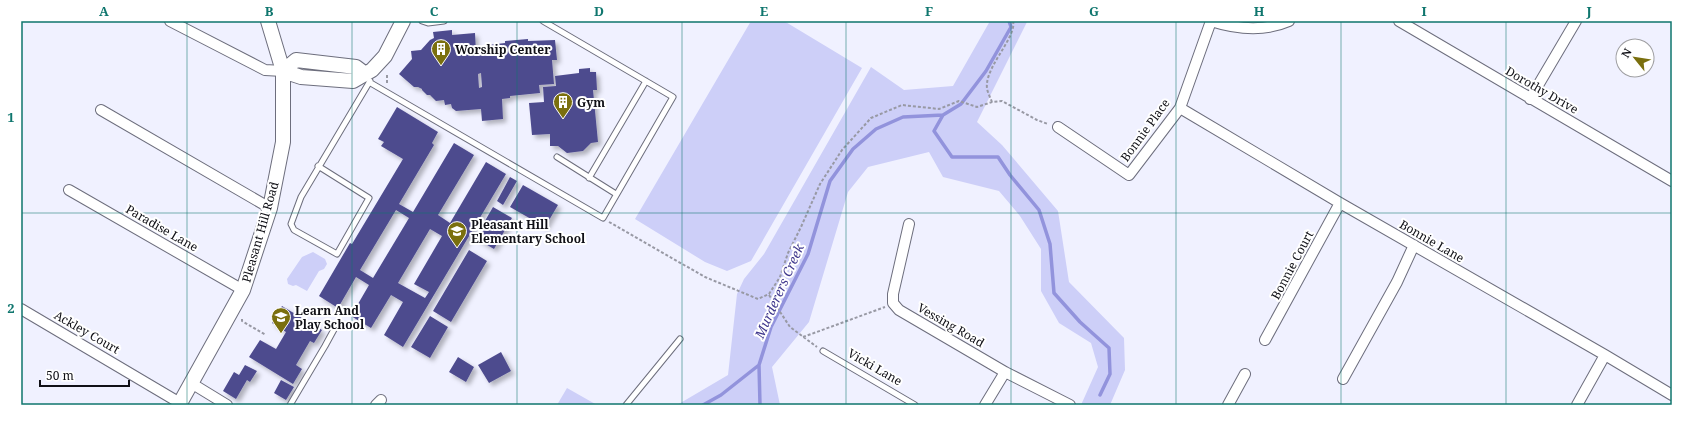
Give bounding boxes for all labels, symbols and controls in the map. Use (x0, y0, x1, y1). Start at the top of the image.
text: A (99, 2, 109, 20)
text: B (265, 2, 274, 20)
text: C (430, 2, 439, 20)
text: D (594, 2, 604, 20)
text: E (760, 2, 769, 20)
text: F (925, 2, 933, 20)
text: G (1089, 2, 1099, 20)
text: H (1254, 2, 1265, 20)
text: I (1421, 2, 1427, 20)
text: J (1585, 2, 1592, 20)
building icon: Worship Center (430, 38, 452, 66)
north arrow (1615, 38, 1655, 78)
place label: Worship Center (455, 41, 551, 58)
text: N (1617, 45, 1635, 60)
street label: Dorothy Drive (1503, 62, 1581, 118)
building icon: Gym (552, 91, 574, 119)
place label: Gym (577, 94, 605, 111)
street label: Bonnie Place (1116, 95, 1174, 165)
text: 1 (7, 108, 15, 126)
street label: Pleasant Hill Road (237, 179, 283, 284)
street label: Paradise Lane (123, 200, 201, 256)
place label: Pleasant Hill Elementary School (471, 216, 586, 247)
street label: Bonnie Lane (1397, 216, 1467, 266)
school or university icon: Pleasant Hill Elementary School (446, 220, 468, 248)
street label: Bonnie Court (1267, 228, 1317, 302)
water label: Murderers Creek (750, 240, 808, 342)
text: 2 (7, 299, 15, 317)
street label: Vessing Road (914, 299, 988, 351)
place label: Learn And Play School (295, 302, 365, 333)
street label: Ackley Court (51, 306, 123, 358)
school or university icon: Learn And Play School (270, 306, 292, 334)
street label: Vicki Lane (845, 345, 905, 389)
scale bar (40, 362, 129, 388)
text: 50 m (46, 367, 74, 384)

